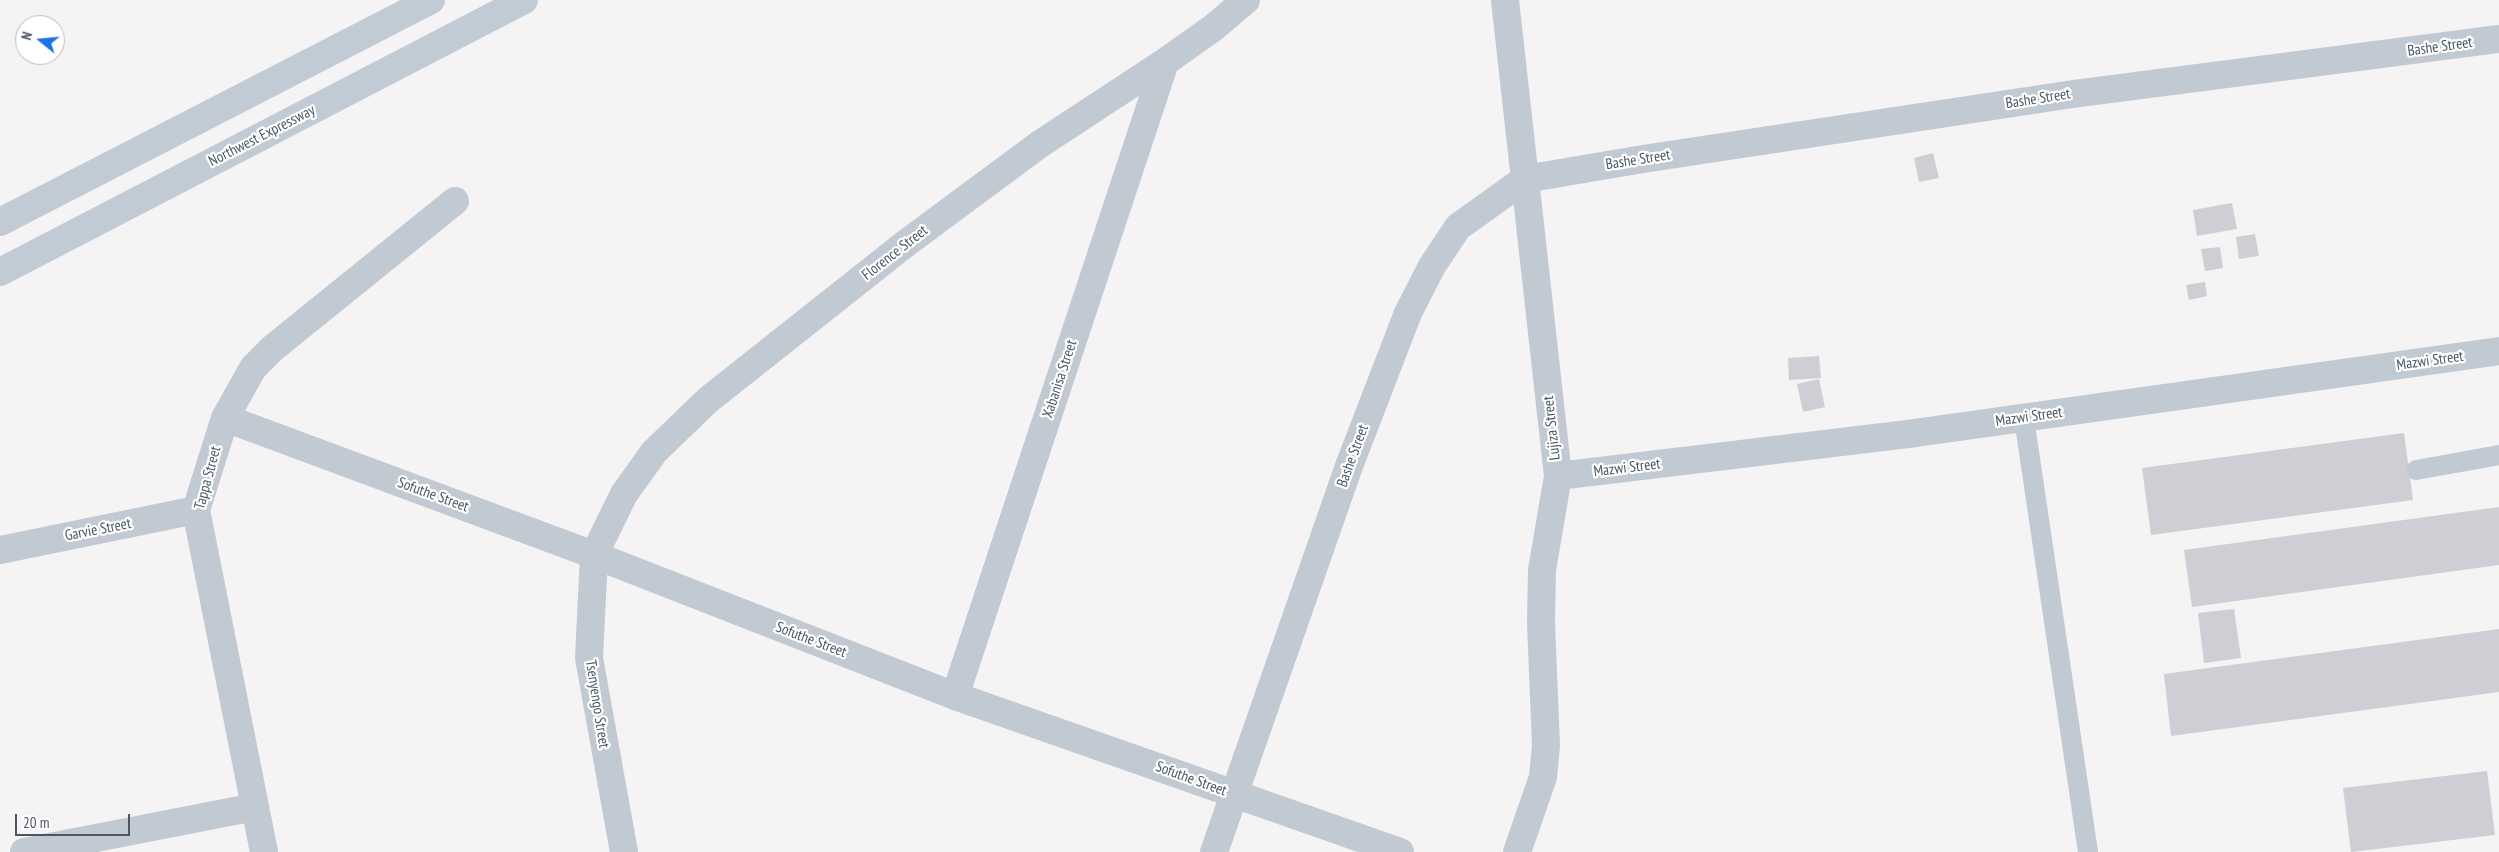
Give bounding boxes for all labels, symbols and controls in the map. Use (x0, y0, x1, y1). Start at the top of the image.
north arrow (15, 15, 65, 65)
text: N (17, 30, 36, 42)
street label: Bashe Street (2406, 34, 2474, 60)
street label: Bashe Street (2004, 85, 2072, 113)
street label: Northwest Expressway (206, 101, 318, 171)
street label: Bashe Street (1604, 146, 1672, 174)
street label: Florence Street (859, 222, 931, 284)
street label: Xabanisa Street (1039, 338, 1081, 420)
street label: Mazwi Street (2395, 347, 2465, 375)
street label: Lujiza Street (1540, 395, 1564, 461)
street label: Mazwi Street (1994, 403, 2064, 431)
street label: Bashe Street (1333, 422, 1373, 490)
street label: Tappa Street (191, 444, 225, 512)
street label: Mazwi Street (1593, 455, 1661, 481)
street label: Sofuthe Street (395, 474, 471, 516)
street label: Garvie Street (63, 515, 133, 545)
street label: Sofuthe Street (773, 618, 849, 662)
street label: Tsenyengo Street (581, 659, 613, 749)
street label: Sofuthe Street (1153, 758, 1229, 800)
scale bar (18, 804, 132, 836)
text: 20 m (23, 813, 49, 832)

